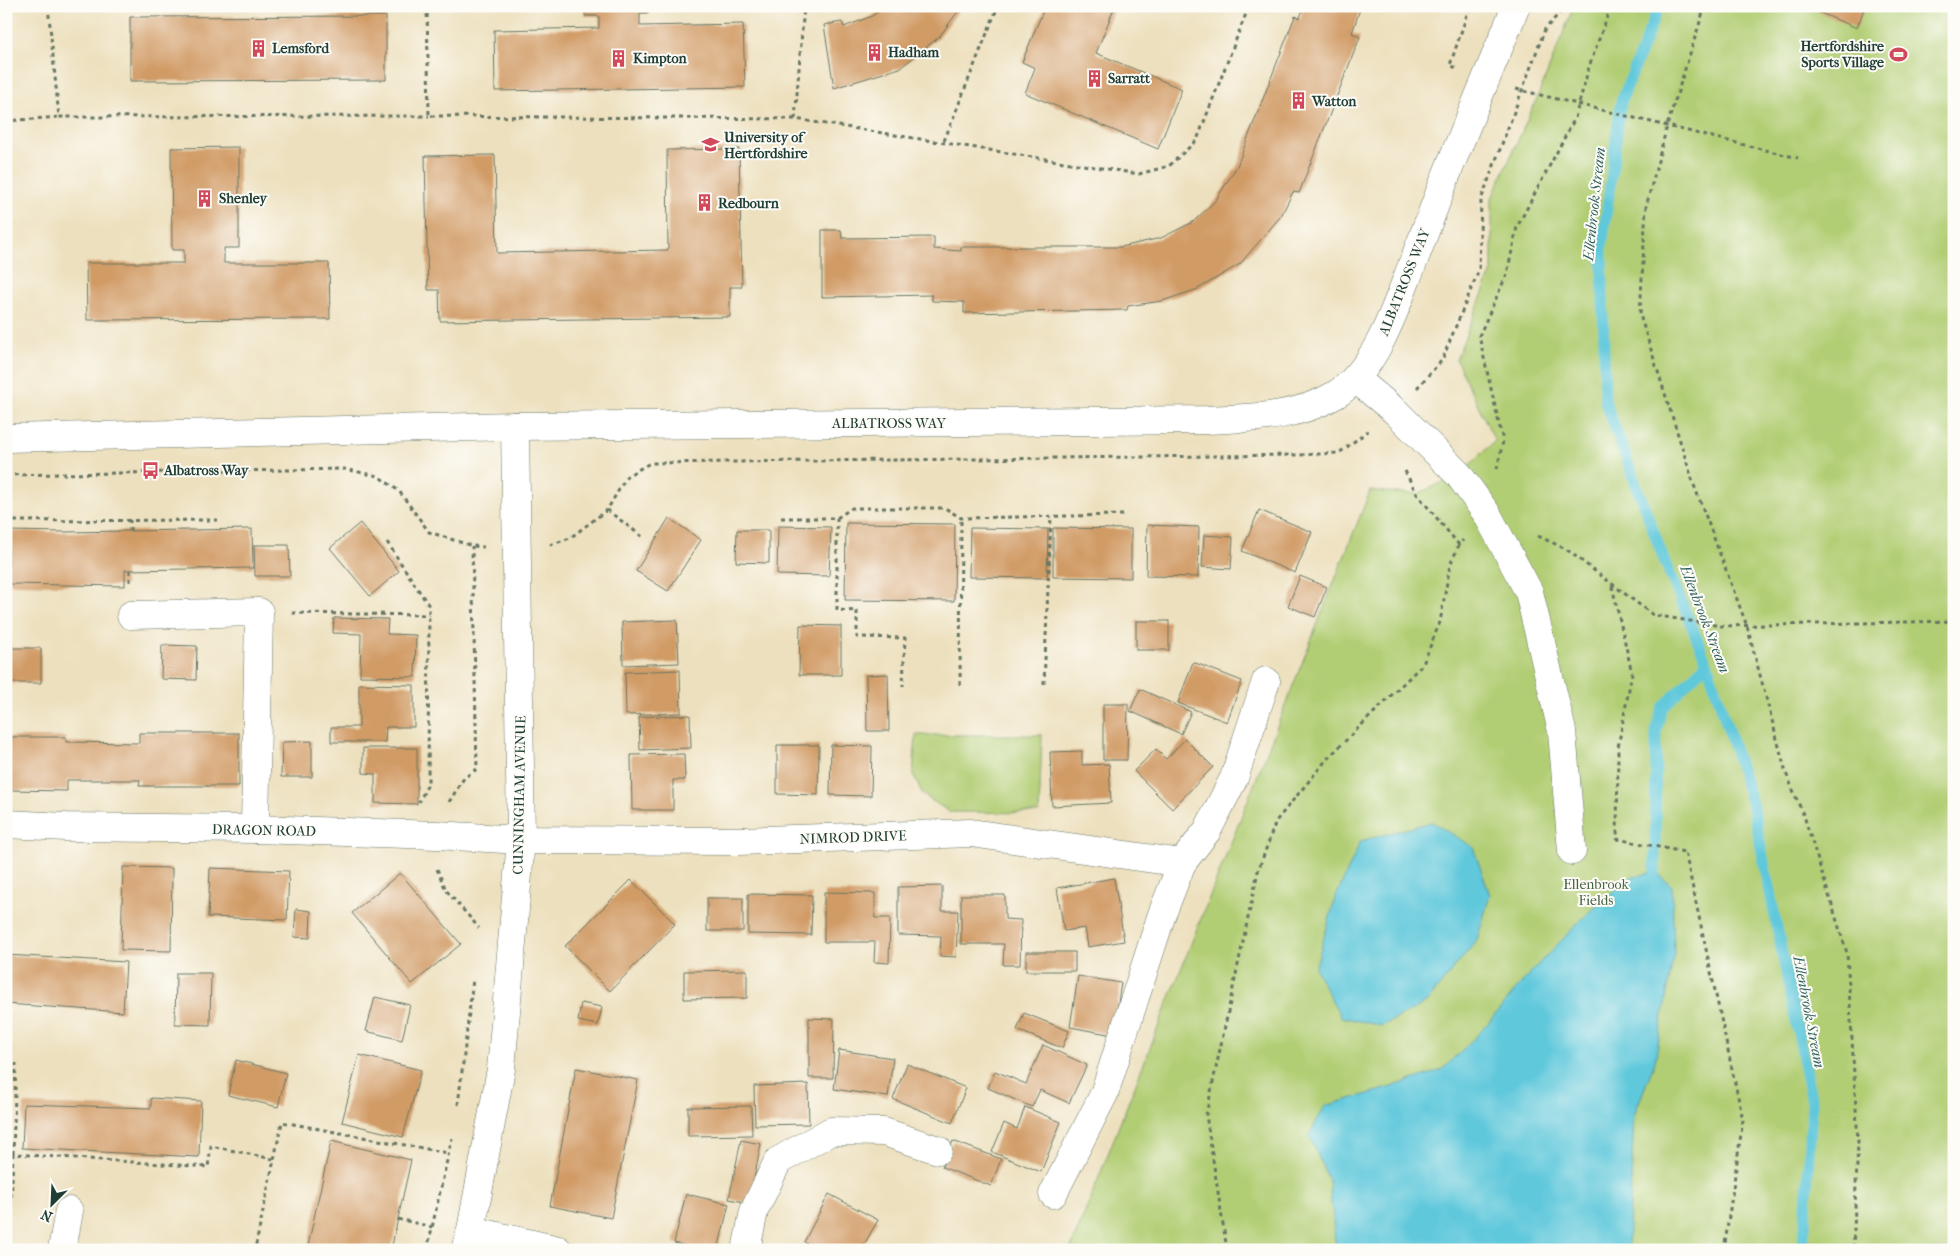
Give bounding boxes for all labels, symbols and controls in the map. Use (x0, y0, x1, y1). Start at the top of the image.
building icon: Lemsford (248, 38, 268, 58)
place label: Hertfordshire Sports Village (1800, 38, 1884, 71)
place label: Lemsford (272, 40, 330, 57)
building icon: Hadham (864, 42, 884, 62)
place label: Hadham (888, 44, 940, 61)
sports icon: Hertfordshire Sports Village (1888, 44, 1908, 64)
building icon: Kimpton (609, 48, 629, 68)
place label: Kimpton (633, 50, 688, 67)
building icon: Sarratt (1084, 68, 1104, 88)
place label: Sarratt (1108, 70, 1151, 87)
building icon: Watton (1288, 91, 1308, 111)
place label: Watton (1311, 93, 1357, 110)
place label: University of Hertfordshire (723, 129, 808, 162)
school or university icon: University of Hertfordshire (700, 135, 720, 155)
water label: Ellenbrook Stream (1579, 146, 1609, 263)
building icon: Shenley (195, 188, 215, 208)
place label: Shenley (219, 190, 269, 207)
building icon: Redbourn (694, 193, 714, 213)
place label: Redbourn (718, 195, 780, 212)
street label: ALBATROSS WAY (1375, 226, 1434, 339)
street label: ALBATROSS WAY (831, 415, 947, 432)
bus stop icon: Albatross Way (140, 460, 160, 480)
place label: Albatross Way (163, 462, 250, 479)
water label: Ellenbrook Stream (1676, 562, 1734, 675)
street label: CUNNINGHAM AVENUE (510, 715, 529, 875)
street label: DRAGON ROAD (212, 821, 317, 840)
street label: NIMROD DRIVE (799, 827, 907, 848)
park label: Ellenbrook Fields (1563, 876, 1630, 909)
water label: Ellenbrook Stream (1789, 953, 1829, 1070)
north arrow (28, 1178, 78, 1228)
text: N (38, 1205, 55, 1225)

